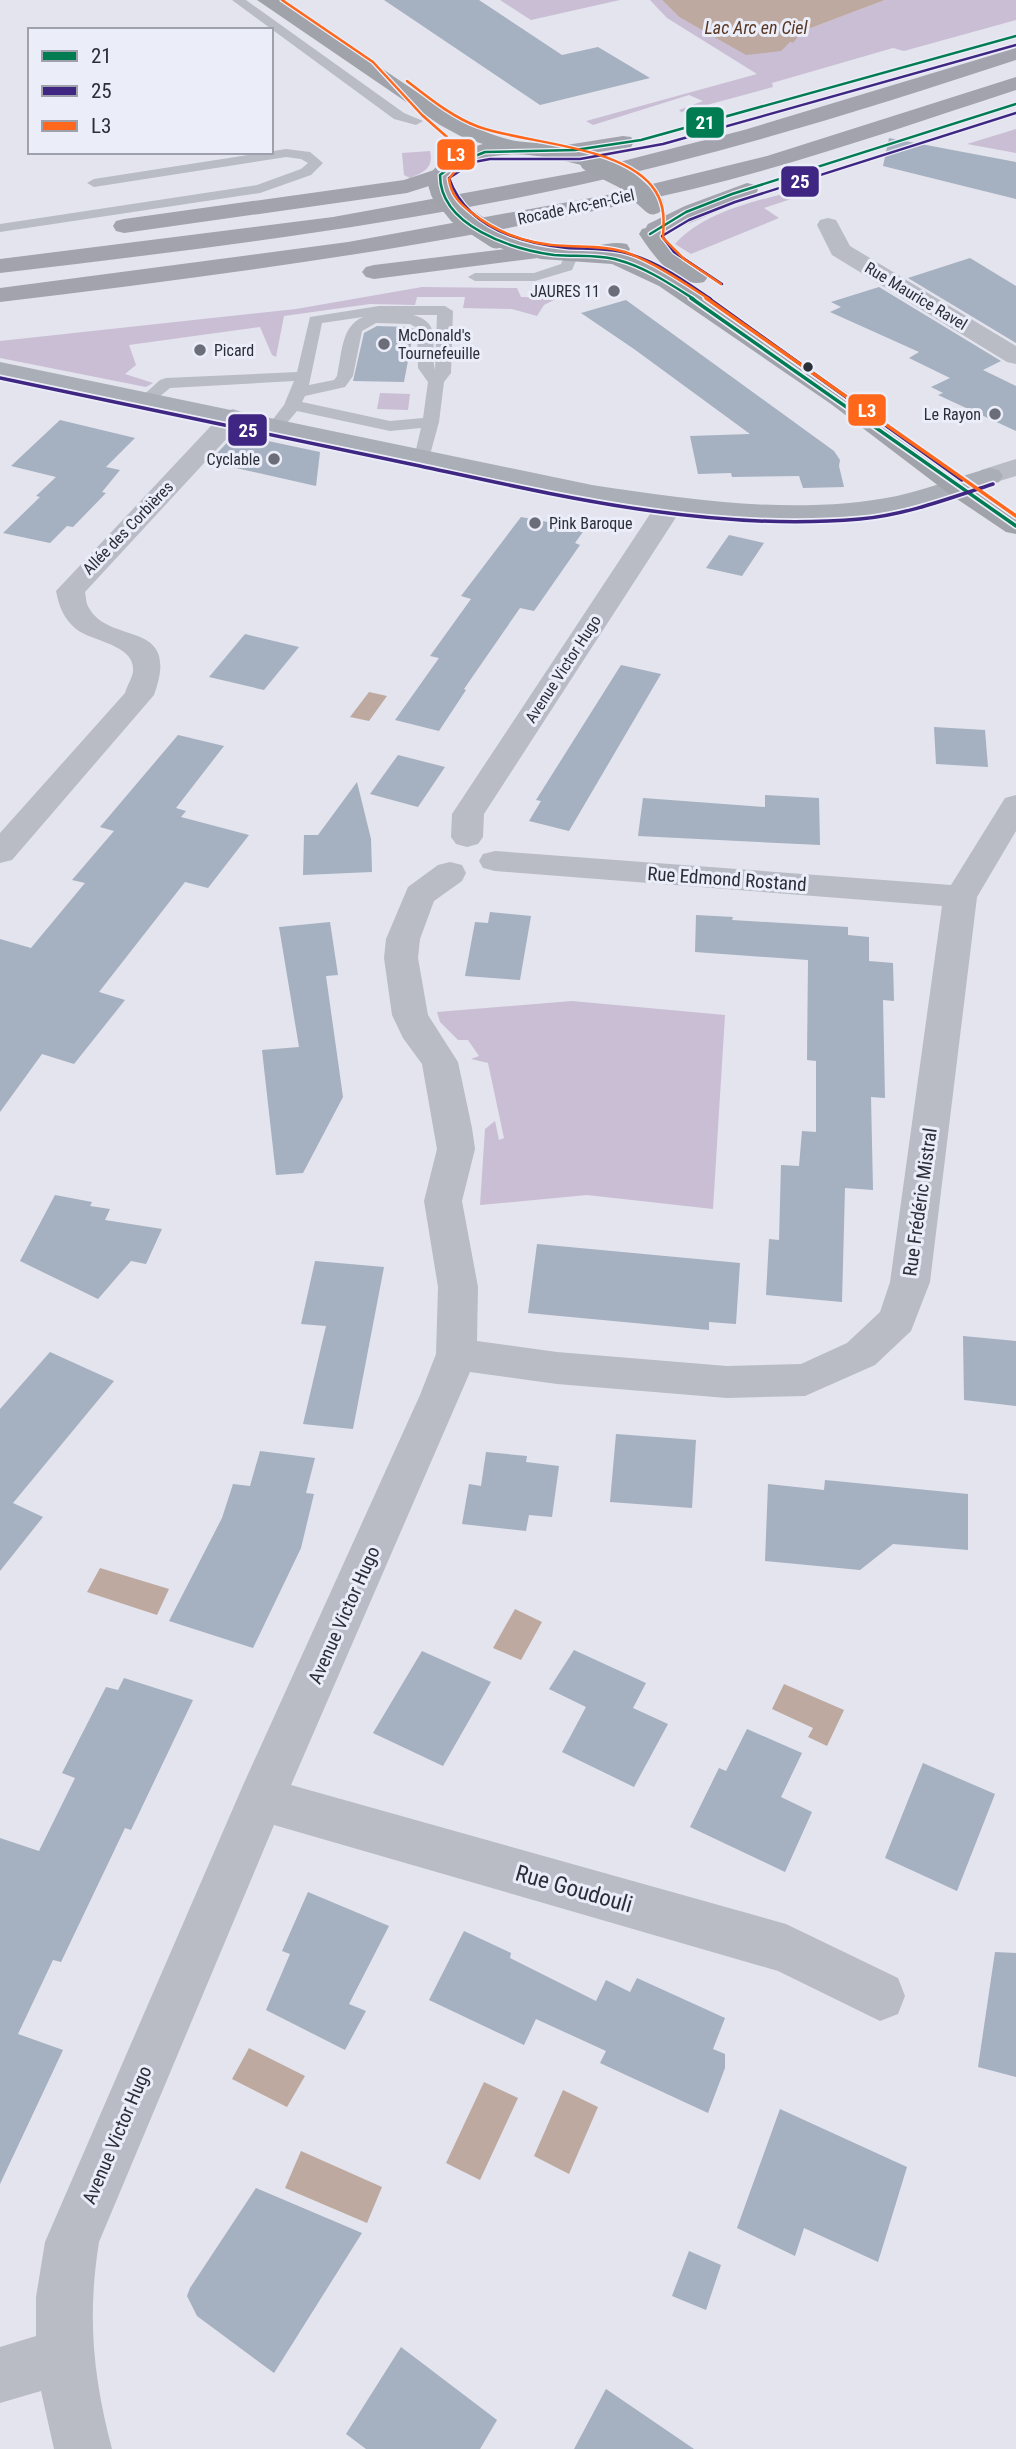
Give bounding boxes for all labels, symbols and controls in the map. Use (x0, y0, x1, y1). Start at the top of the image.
water label: Lac Arc en Ciel (704, 17, 809, 38)
legend (28, 28, 273, 154)
text: 21 (91, 44, 112, 68)
text: 25 (91, 79, 112, 103)
line badge: 21 (685, 106, 725, 139)
text: 21 (695, 111, 715, 134)
text: L3 (91, 114, 111, 138)
line badge: L3 (436, 138, 476, 171)
text: L3 (447, 143, 465, 166)
line badge: 25 (780, 165, 820, 198)
text: 25 (790, 170, 810, 193)
street label: Rocade Arc-en-Ciel (516, 185, 636, 229)
street label: Rue Maurice Ravel (861, 258, 971, 334)
place label: JAURES 11 (530, 282, 600, 301)
marker: JAURES 11 (606, 283, 622, 299)
place label: McDonald's Tournefeuille (398, 326, 480, 363)
marker: McDonald's Tournefeuille (376, 336, 392, 352)
place label: Picard (214, 341, 254, 360)
marker: Picard (192, 342, 208, 358)
unlabelled marker (801, 360, 815, 374)
line badge: L3 (847, 393, 887, 427)
text: L3 (858, 399, 876, 422)
place label: Le Rayon (924, 405, 981, 424)
marker: Le Rayon (987, 406, 1003, 422)
line badge: 25 (227, 413, 268, 447)
text: 25 (238, 419, 258, 442)
place label: Cyclable (207, 450, 260, 469)
marker: Cyclable (266, 451, 282, 467)
street label: Allée des Corbières (79, 477, 177, 579)
place label: Pink Baroque (549, 514, 633, 533)
marker: Pink Baroque (527, 515, 543, 531)
street label: Avenue Victor Hugo (521, 612, 605, 726)
street label: Rue Edmond Rostand (647, 862, 807, 896)
street label: Rue Frédéric Mistral (898, 1126, 942, 1278)
street label: Avenue Victor Hugo (303, 1543, 385, 1687)
street label: Rue Goudouli (512, 1859, 636, 1919)
street label: Avenue Victor Hugo (78, 2062, 156, 2208)

